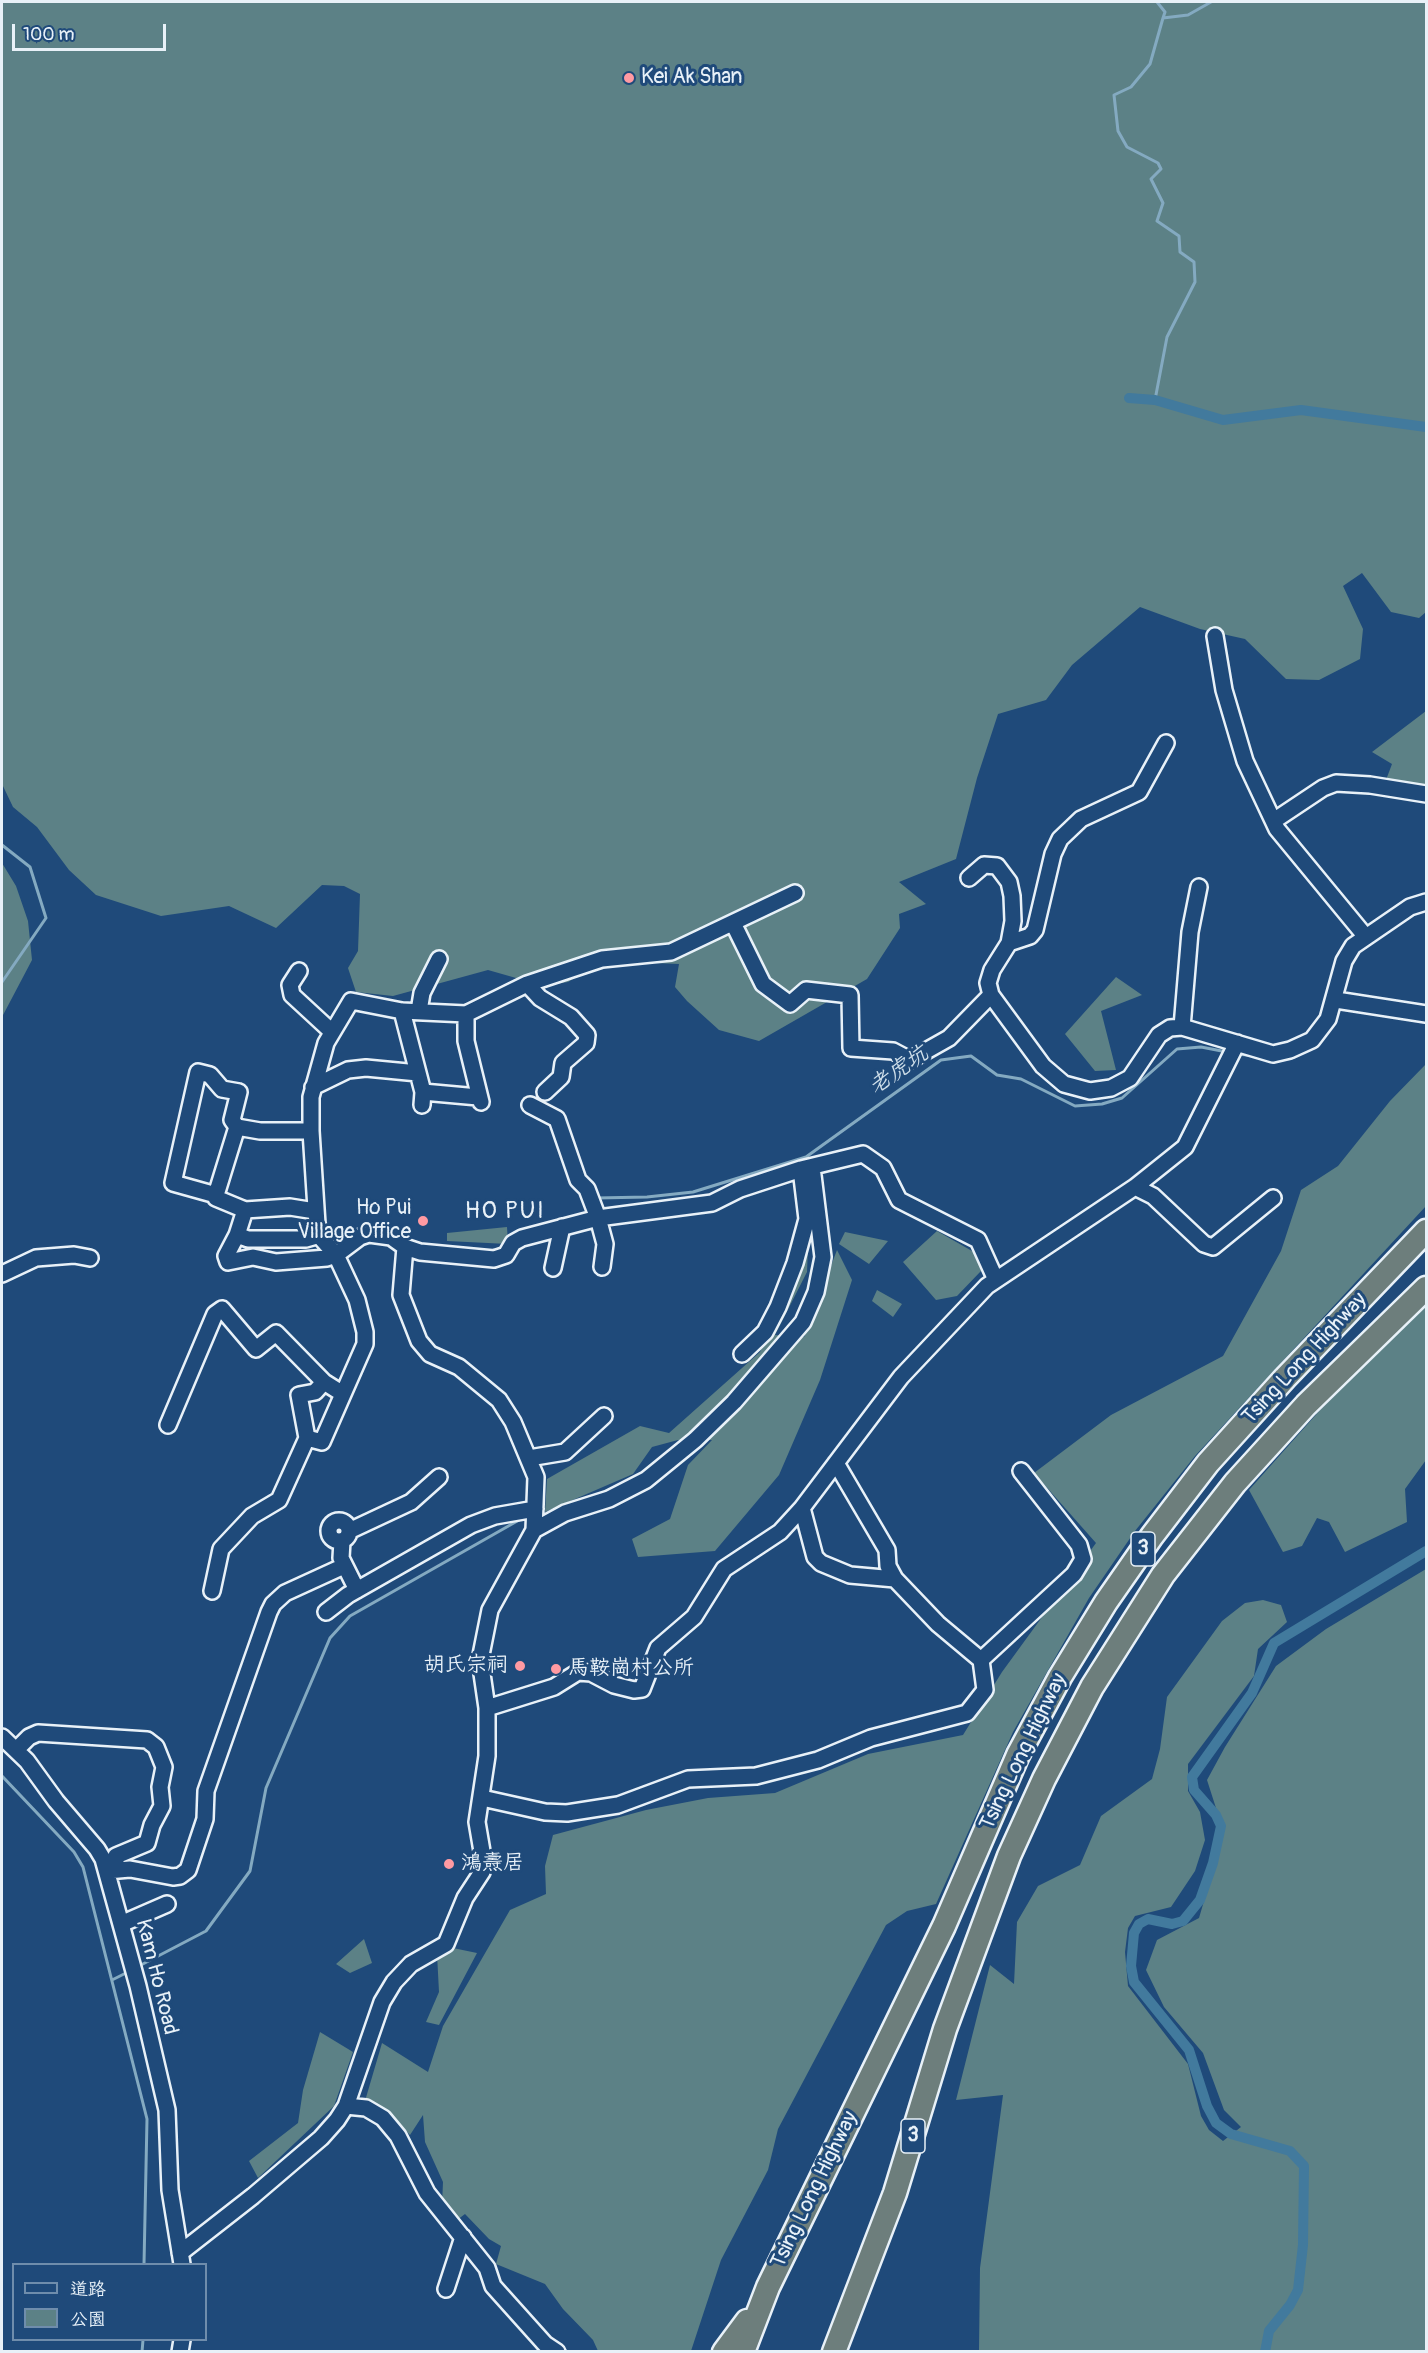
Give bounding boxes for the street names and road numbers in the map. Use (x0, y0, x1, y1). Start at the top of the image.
street label: Tsing Long Highway (1237, 1288, 1373, 1430)
road number: 3 (1131, 1532, 1155, 1566)
street label: Tsing Long Highway (975, 1670, 1073, 1834)
street label: Kam Ho Road (129, 1917, 183, 2037)
street label: Tsing Long Highway (766, 2108, 864, 2272)
road number: 3 (901, 2119, 925, 2153)

